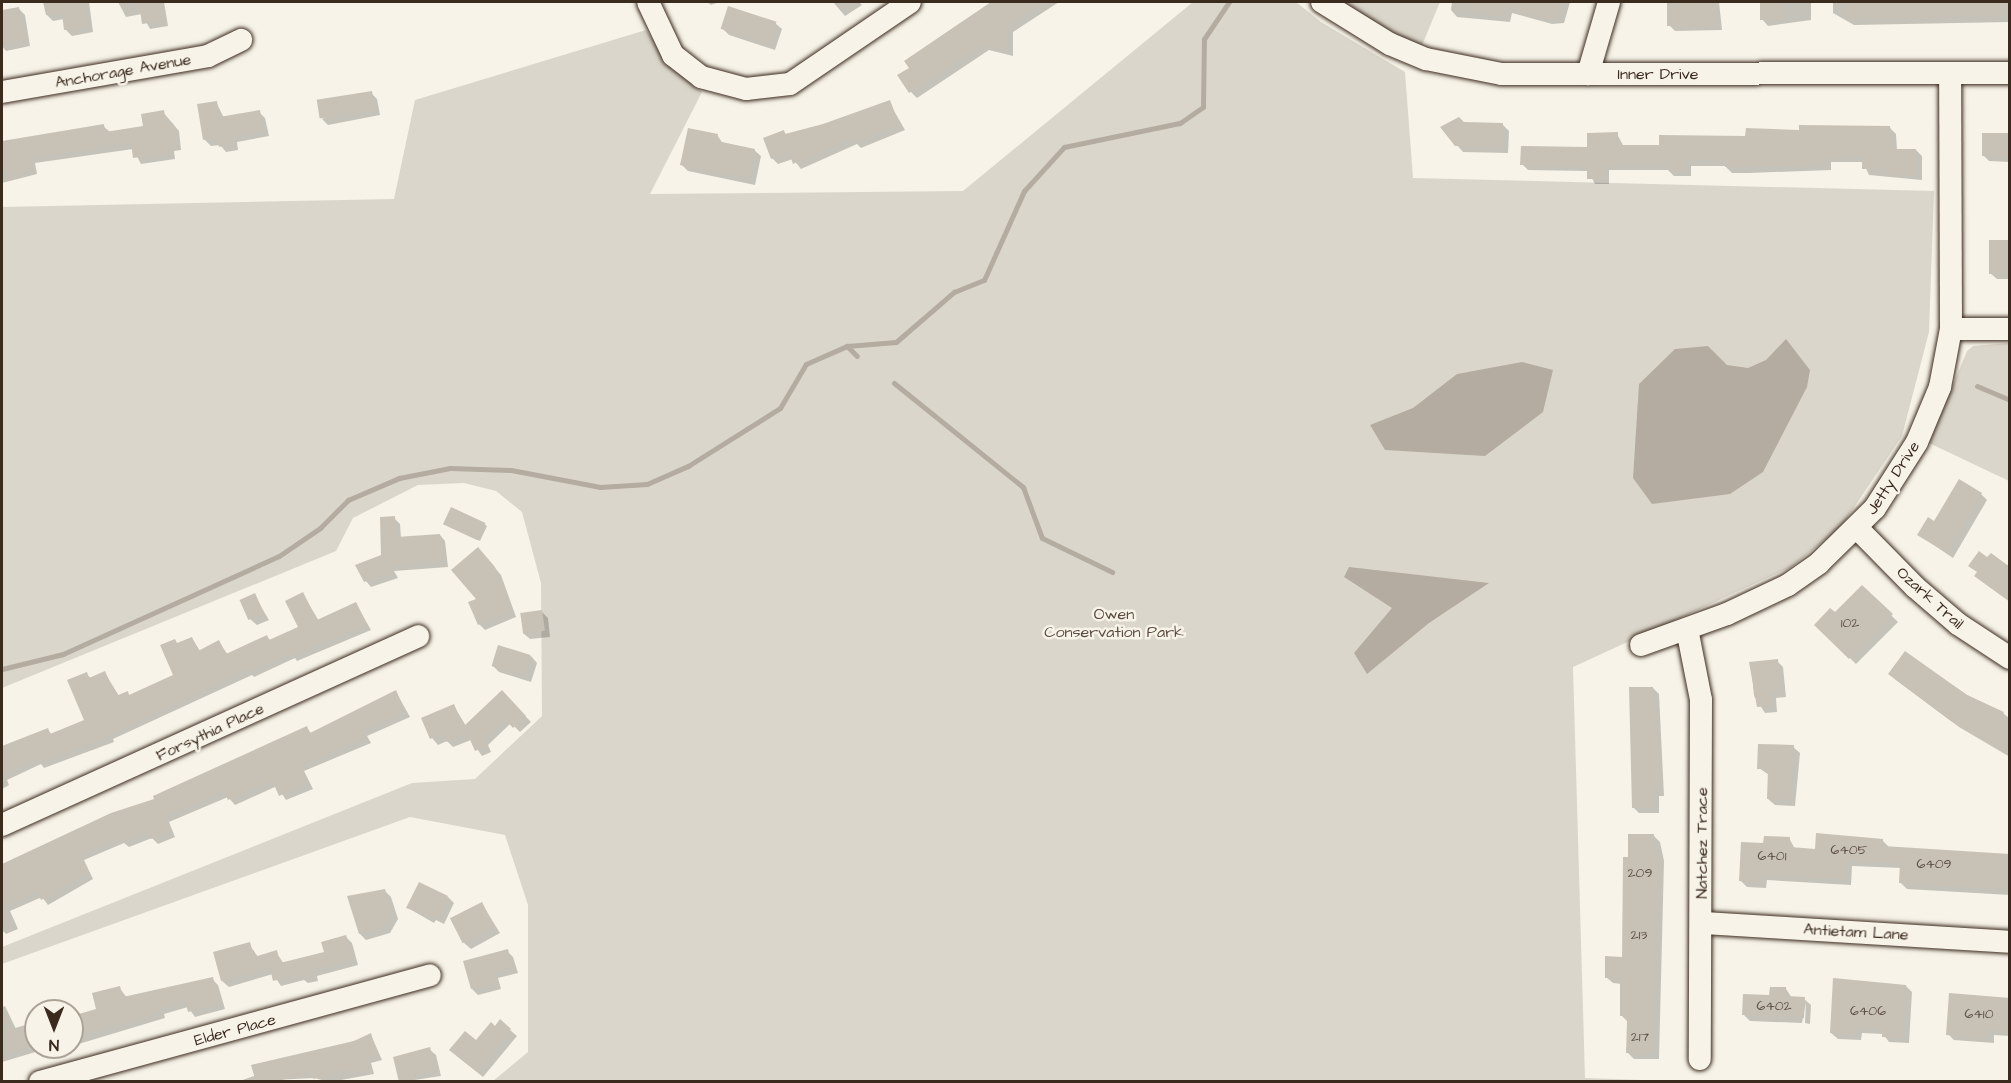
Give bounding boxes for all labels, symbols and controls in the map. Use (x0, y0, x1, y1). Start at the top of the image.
street label: Anchorage Avenue (54, 50, 192, 92)
street label: Inner Drive (1618, 64, 1698, 84)
street label: Jetty Drive (1862, 438, 1924, 518)
street label: Ozark Trail (1892, 563, 1968, 633)
park label: Owen Conservation Park (1044, 604, 1184, 642)
house number: 102 (1841, 615, 1859, 631)
street label: Forsythia Place (153, 699, 267, 765)
street label: Natchez Trace (1692, 787, 1712, 899)
house number: 6405 (1830, 842, 1868, 858)
house number: 6401 (1758, 848, 1786, 864)
house number: 6409 (1916, 856, 1952, 872)
house number: 209 (1628, 865, 1652, 881)
street label: Antietam Lane (1803, 920, 1909, 944)
house number: 213 (1631, 927, 1647, 943)
house number: 6402 (1756, 998, 1792, 1014)
north arrow (24, 999, 84, 1059)
house number: 6406 (1850, 1003, 1886, 1019)
house number: 6410 (1965, 1006, 1993, 1022)
street label: Elder Place (192, 1010, 278, 1050)
house number: 217 (1631, 1029, 1649, 1045)
text: N (49, 1034, 59, 1056)

